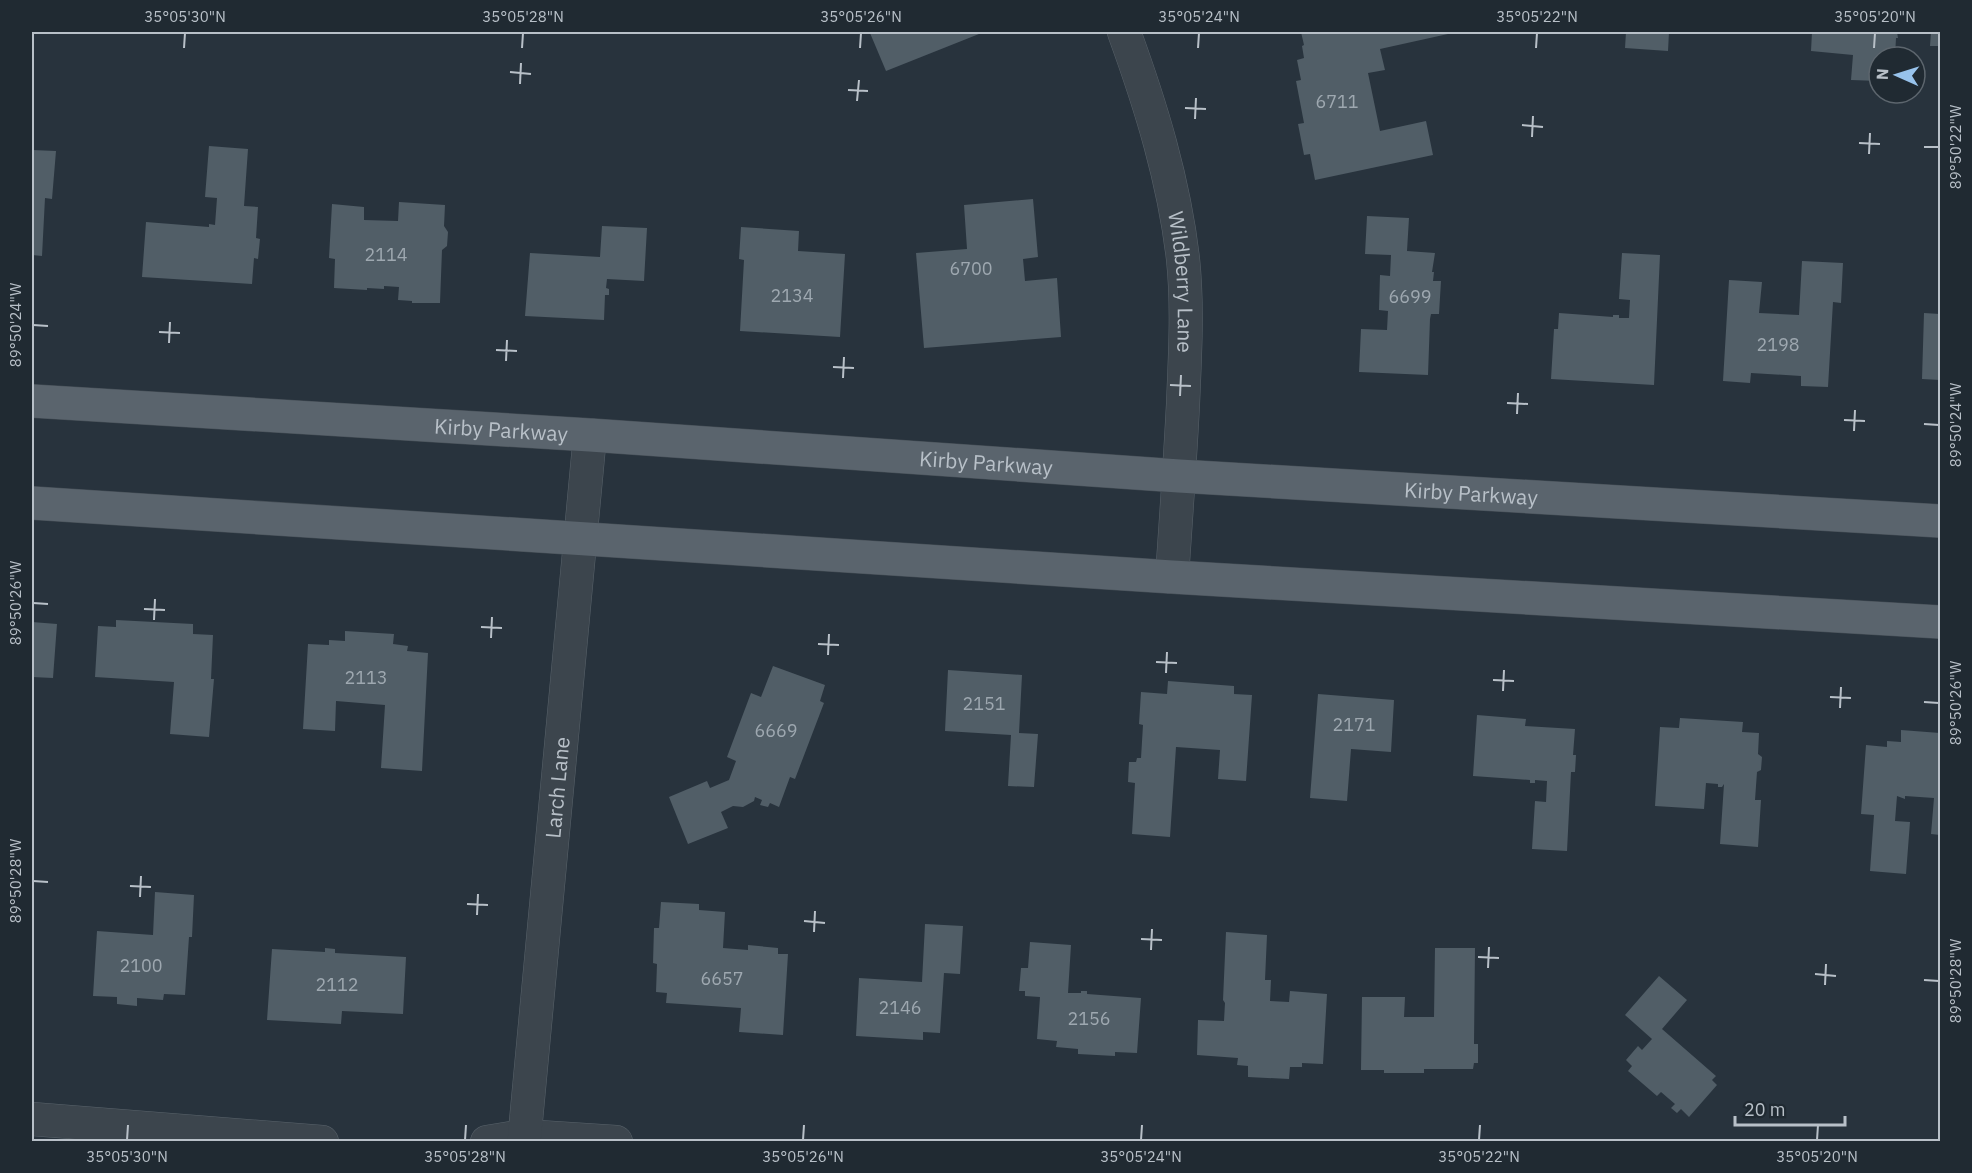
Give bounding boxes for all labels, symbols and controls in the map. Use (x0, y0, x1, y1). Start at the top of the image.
text: 35°05'30"N (144, 7, 226, 26)
text: 35°05'28"N (482, 7, 564, 26)
text: 35°05'26"N (820, 7, 902, 26)
text: 35°05'24"N (1158, 7, 1240, 26)
text: 35°05'22"N (1496, 7, 1578, 26)
text: 35°05'20"N (1834, 7, 1916, 26)
north arrow (1867, 45, 1927, 105)
text: N (1872, 68, 1892, 81)
house number: 6711 (1315, 90, 1359, 113)
text: 89°50'22"W (1946, 104, 1965, 189)
street label: Wildberry Lane (1162, 209, 1200, 353)
house number: 2114 (364, 243, 408, 266)
house number: 6700 (949, 257, 993, 280)
text: 89°50'24"W (6, 282, 25, 367)
house number: 2134 (770, 284, 814, 307)
house number: 6699 (1388, 285, 1432, 308)
house number: 2198 (1756, 333, 1800, 356)
text: 89°50'24"W (1946, 382, 1965, 467)
street label: Kirby Parkway (433, 412, 569, 448)
street label: Kirby Parkway (918, 444, 1054, 481)
street label: Kirby Parkway (1403, 475, 1539, 511)
text: 89°50'26"W (6, 560, 25, 645)
text: 89°50'26"W (1946, 660, 1965, 745)
house number: 2113 (344, 666, 388, 689)
house number: 2151 (962, 692, 1006, 715)
house number: 2171 (1332, 713, 1376, 736)
house number: 6669 (754, 719, 798, 742)
street label: Larch Lane (538, 735, 576, 840)
text: 89°50'28"W (6, 838, 25, 923)
text: 89°50'28"W (1946, 938, 1965, 1023)
house number: 2100 (119, 954, 163, 977)
house number: 6657 (700, 967, 744, 990)
house number: 2112 (315, 973, 359, 996)
house number: 2146 (878, 996, 922, 1019)
house number: 2156 (1067, 1007, 1111, 1030)
scale bar (1735, 1089, 1844, 1127)
text: 20 m (1744, 1098, 1786, 1121)
text: 35°05'30"N (86, 1147, 168, 1166)
text: 35°05'28"N (424, 1147, 506, 1166)
text: 35°05'26"N (762, 1147, 844, 1166)
text: 35°05'24"N (1100, 1147, 1182, 1166)
text: 35°05'22"N (1438, 1147, 1520, 1166)
text: 35°05'20"N (1776, 1147, 1858, 1166)

